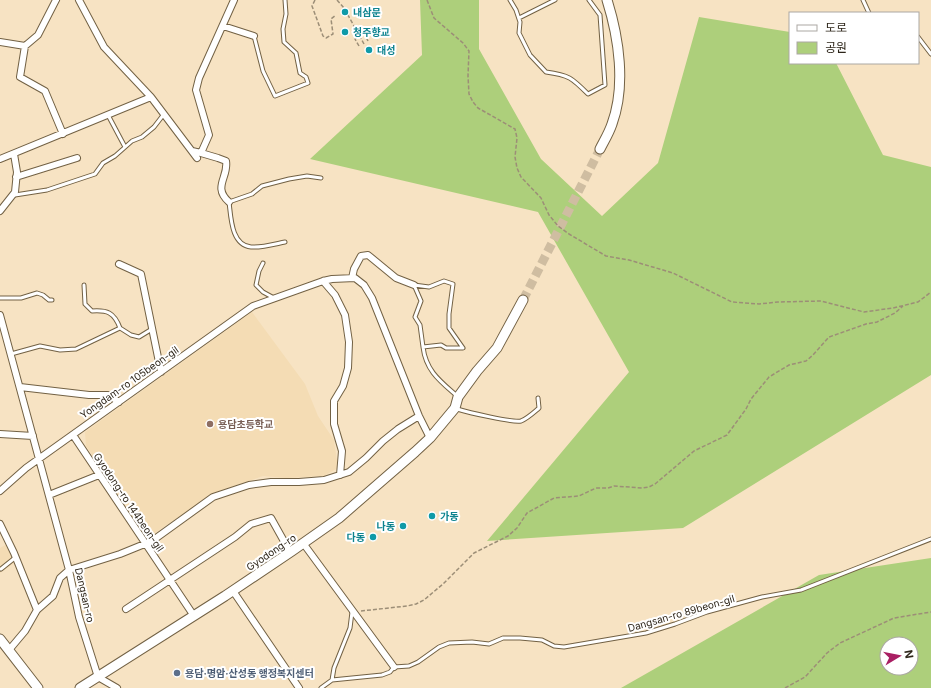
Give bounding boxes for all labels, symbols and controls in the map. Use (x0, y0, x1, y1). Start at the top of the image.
place label: 내삼문 (353, 6, 381, 18)
marker: 내삼문 (340, 7, 350, 17)
legend (789, 12, 919, 64)
text: 도로 (825, 20, 847, 35)
place label: 청주향교 (353, 26, 390, 38)
marker: 청주향교 (340, 27, 350, 37)
text: 공원 (825, 40, 847, 55)
place label: 대성 (377, 44, 395, 56)
marker: 대성 (364, 45, 374, 55)
street label: Yongdam-ro 105beon-gil (77, 343, 181, 421)
place label: 용담초등학교 (218, 418, 273, 430)
marker: 용담초등학교 (205, 419, 215, 429)
street label: Gyodong-ro 144beon-gil (91, 450, 167, 554)
place label: 가동 (440, 510, 458, 522)
marker: 가동 (427, 511, 437, 521)
place label: 나동 (377, 520, 395, 532)
marker: 나동 (398, 521, 408, 531)
street label: Gyodong-ro (244, 531, 298, 573)
place label: 다동 (347, 531, 365, 543)
marker: 다동 (368, 532, 378, 542)
street label: Dangsan-ro (73, 566, 97, 624)
street label: Dangsan-ro 89beon-gil (626, 592, 736, 634)
north arrow (879, 636, 919, 676)
text: N (901, 649, 916, 660)
place label: 용담·명암·산성동 행정복지센터 (185, 667, 314, 679)
marker: 용담·명암·산성동 행정복지센터 (172, 668, 182, 678)

